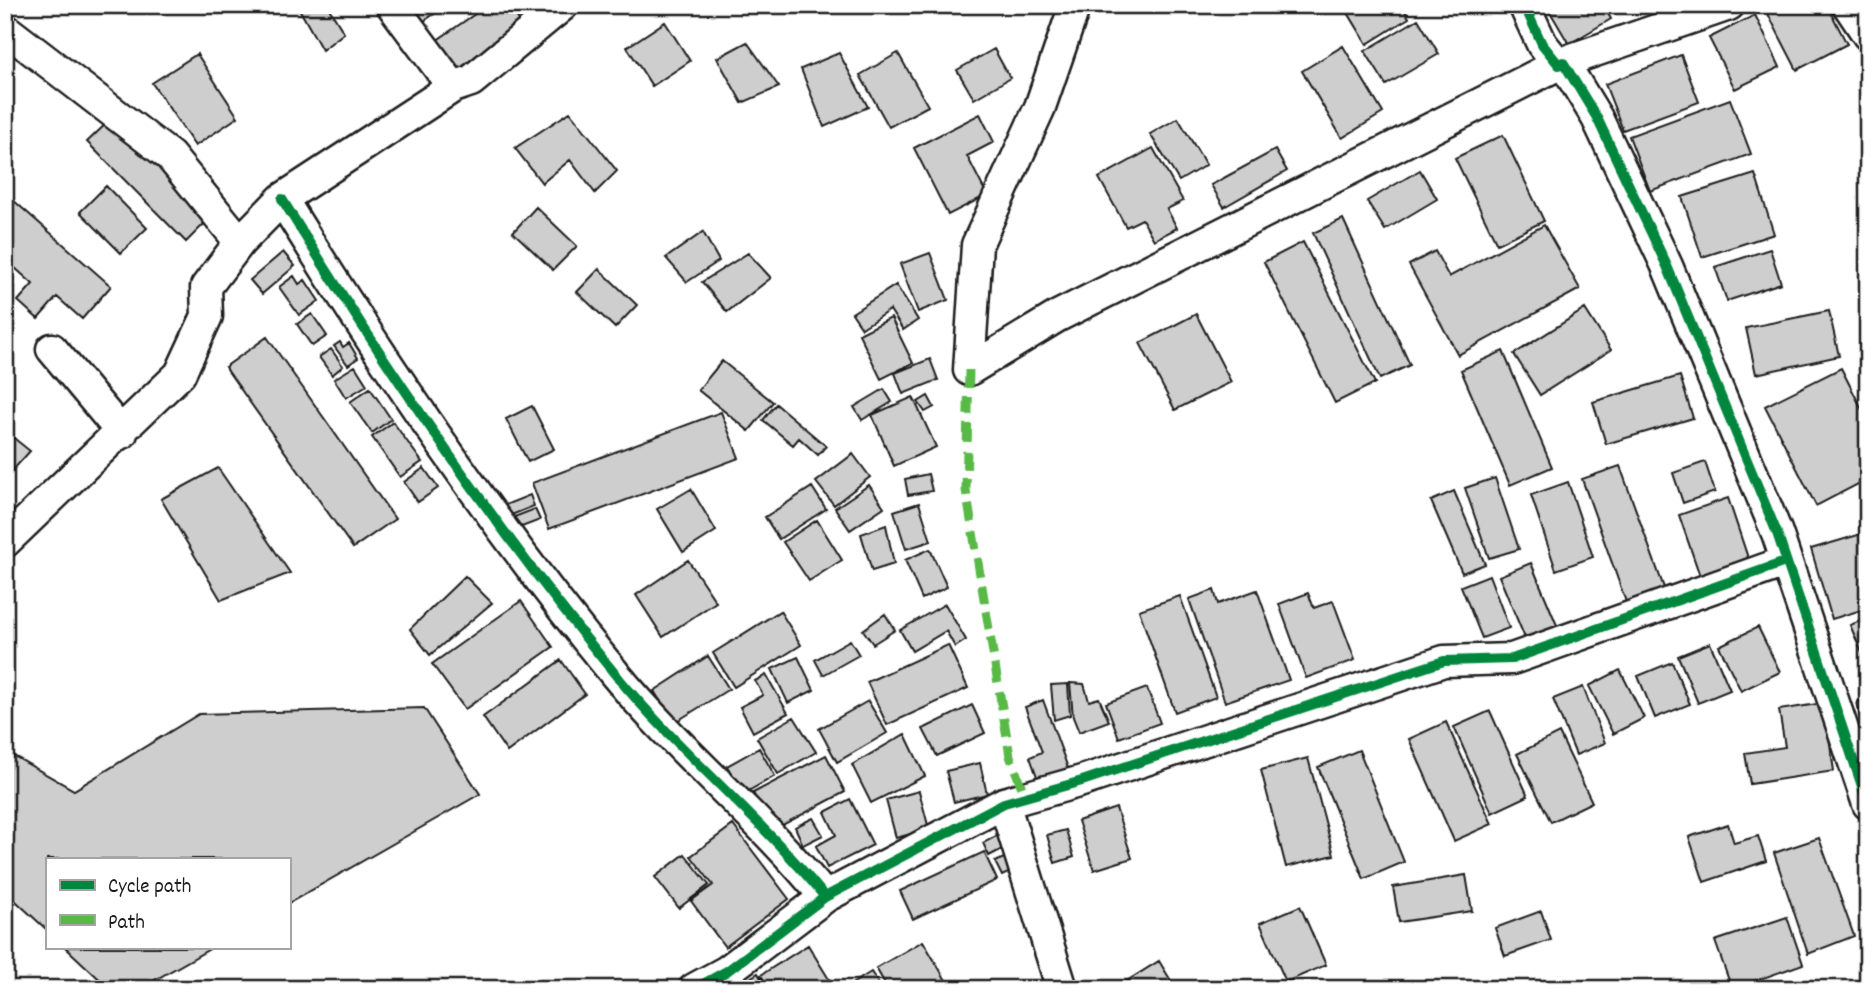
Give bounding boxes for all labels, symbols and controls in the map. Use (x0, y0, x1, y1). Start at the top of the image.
legend (46, 858, 290, 948)
text: Cycle path (108, 873, 191, 903)
text: Path (108, 909, 145, 939)

